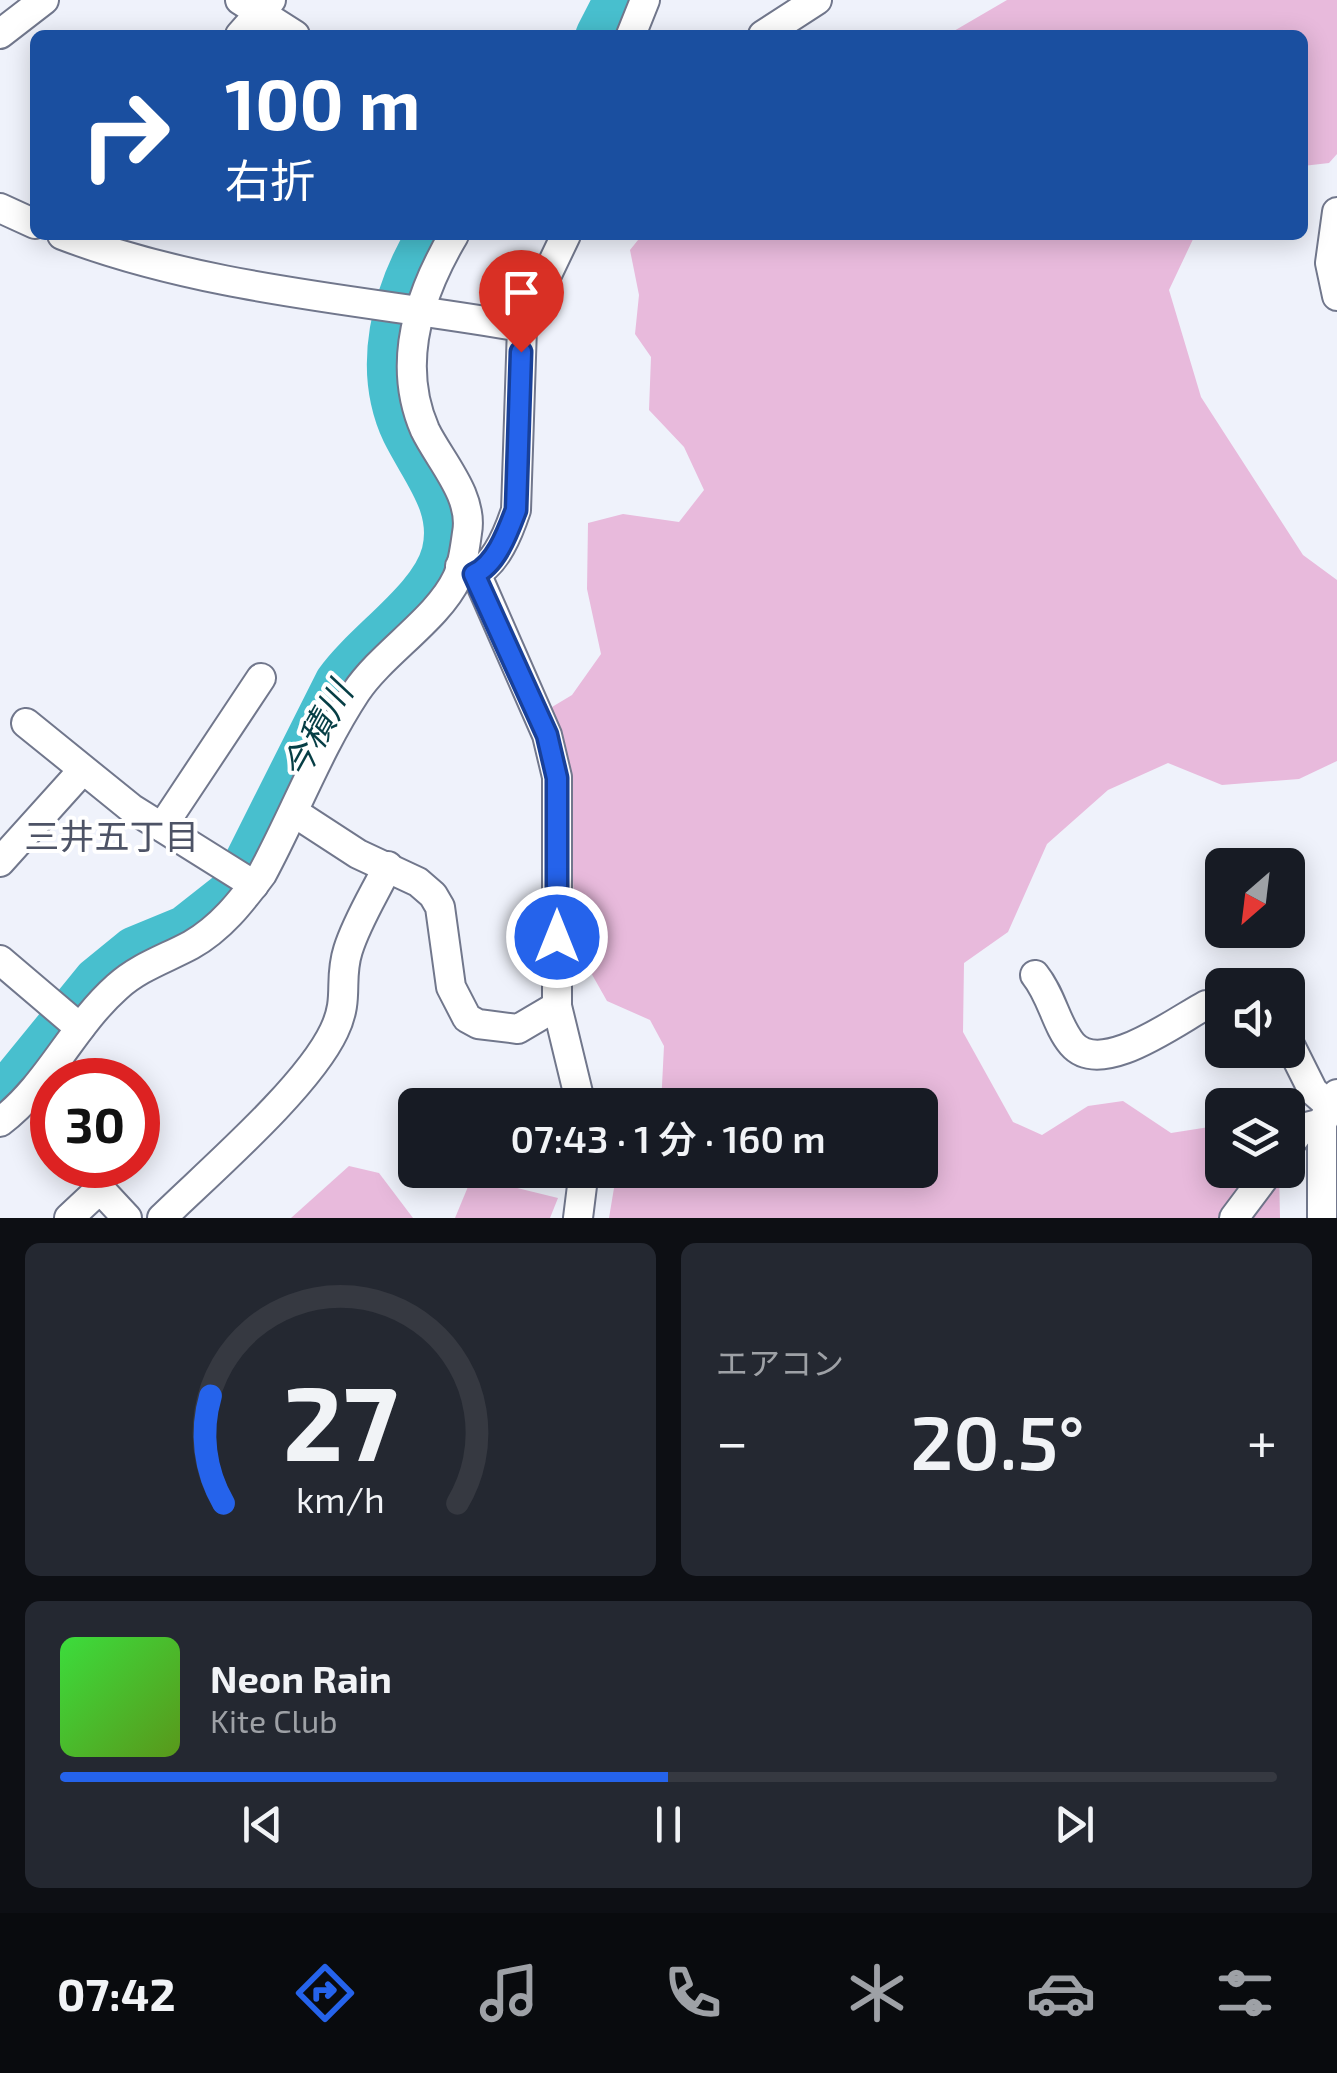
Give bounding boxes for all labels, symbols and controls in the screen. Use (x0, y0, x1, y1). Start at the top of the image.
text: 100 m (225, 60, 420, 144)
icon: right (60, 70, 190, 200)
text: 右折 (225, 152, 315, 206)
pin (479, 250, 564, 353)
icon: arrive (494, 265, 549, 320)
water label: 今積川 (272, 670, 362, 786)
district label: 三井五丁目 (24, 814, 200, 856)
north arrow (1205, 848, 1305, 948)
map controls (1205, 848, 1305, 1188)
position arrow (505, 885, 609, 989)
button: sound (1205, 968, 1305, 1068)
speed limit sign: 30 (30, 1058, 160, 1188)
button: layers (1205, 1088, 1305, 1188)
text: 07:43 · 1 分 · 160 m (510, 1115, 826, 1161)
text: エアコン (716, 1343, 844, 1381)
text: 27 (283, 1357, 398, 1482)
text: 20.5° (910, 1395, 1085, 1485)
text: − (716, 1407, 748, 1473)
text: + (1247, 1407, 1277, 1473)
text: km/h (296, 1477, 385, 1520)
text: Neon Rain (210, 1655, 392, 1701)
text: Kite Club (210, 1701, 338, 1739)
icon: previous (235, 1797, 290, 1852)
icon: pause (641, 1797, 696, 1852)
icon: next (1047, 1797, 1102, 1852)
icon: directions (290, 1958, 360, 2028)
icon: music (474, 1958, 544, 2028)
icon: phone (658, 1958, 728, 2028)
icon: climate (842, 1958, 912, 2028)
icon: car (1026, 1958, 1096, 2028)
icon: filters (1210, 1958, 1280, 2028)
text: 07:42 (57, 1966, 176, 2020)

